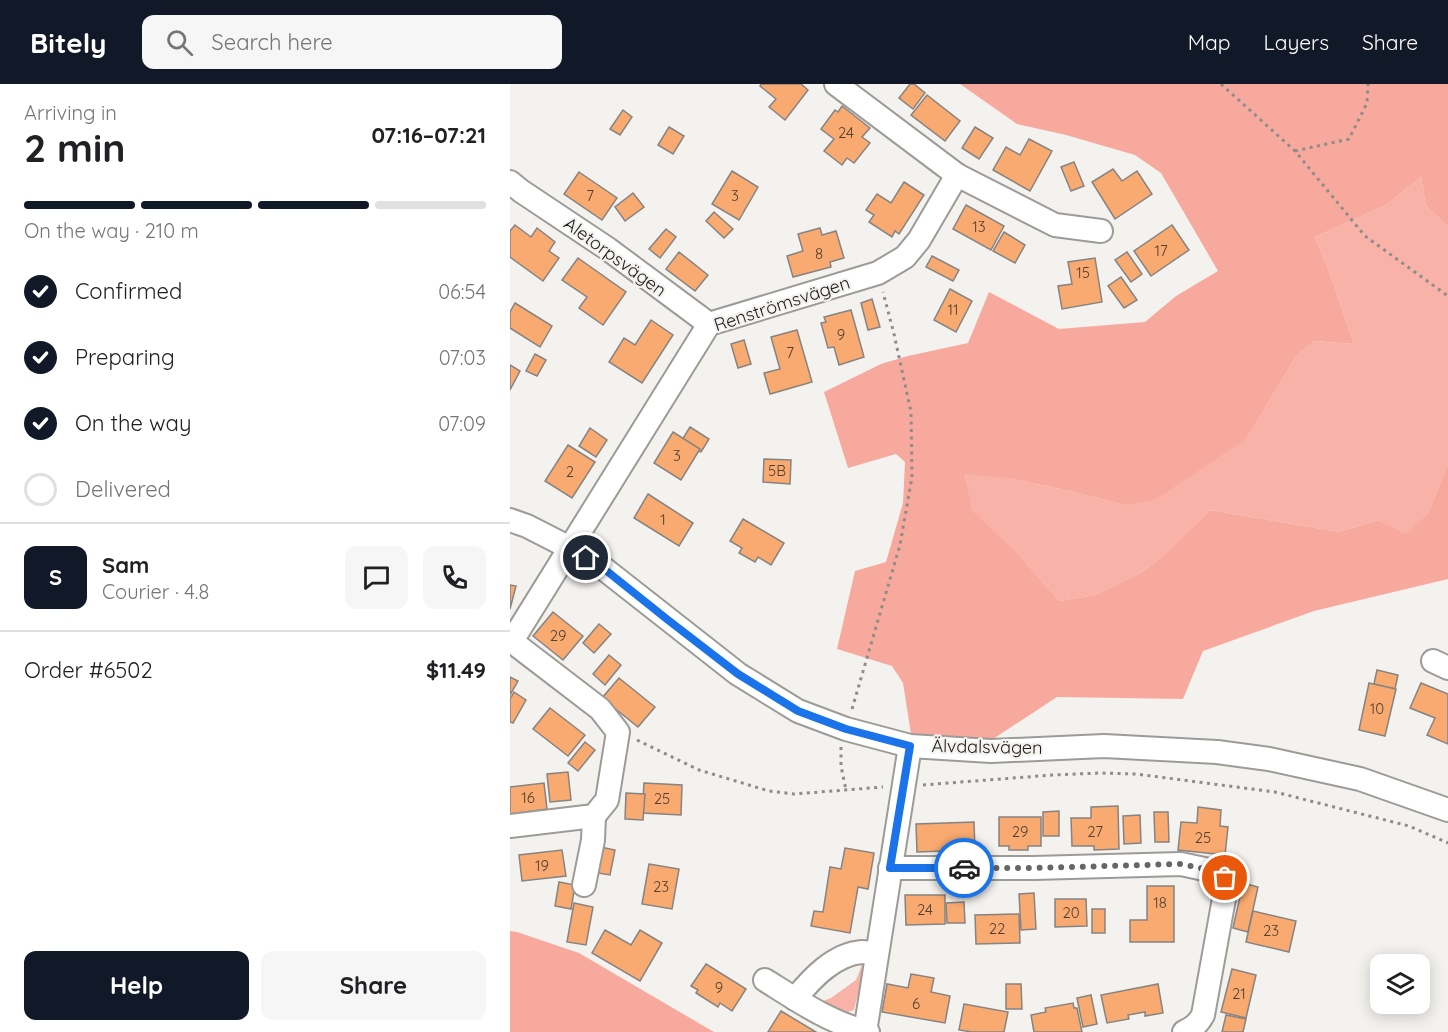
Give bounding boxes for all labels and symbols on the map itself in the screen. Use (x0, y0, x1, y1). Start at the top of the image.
house number: 24 (838, 123, 854, 142)
house number: 7 (586, 186, 594, 205)
house number: 3 (731, 186, 739, 205)
street label: Aletorpsvägen (560, 212, 671, 301)
house number: 13 (972, 217, 986, 236)
house number: 17 (1154, 241, 1168, 260)
house number: 8 (815, 244, 823, 263)
house number: 15 (1076, 263, 1090, 282)
street label: Renströmsvägen (711, 271, 853, 336)
house number: 11 (947, 300, 959, 319)
house number: 9 (837, 325, 845, 344)
house number: 7 (786, 343, 794, 362)
house number: 3 (673, 446, 681, 465)
house number: 5B (768, 461, 786, 480)
house number: 2 (566, 462, 574, 481)
house number: 1 (660, 510, 666, 529)
pin (560, 532, 611, 583)
house number: 29 (550, 626, 566, 645)
house number: 10 (1370, 699, 1384, 718)
street label: Älvdalsvägen (931, 734, 1043, 759)
house number: 16 (521, 788, 535, 807)
house number: 25 (654, 789, 670, 808)
house number: 29 (1012, 822, 1028, 841)
house number: 27 (1087, 822, 1103, 841)
house number: 25 (1195, 828, 1211, 847)
courier (934, 838, 994, 898)
pin (1199, 852, 1250, 903)
house number: 19 (535, 856, 549, 875)
house number: 23 (653, 877, 669, 896)
house number: 18 (1153, 893, 1167, 912)
house number: 24 (917, 900, 933, 919)
house number: 20 (1062, 903, 1080, 922)
house number: 22 (989, 919, 1005, 938)
house number: 23 (1263, 921, 1279, 940)
house number: 9 (715, 978, 723, 997)
house number: 21 (1232, 984, 1246, 1003)
house number: 6 (912, 994, 920, 1013)

